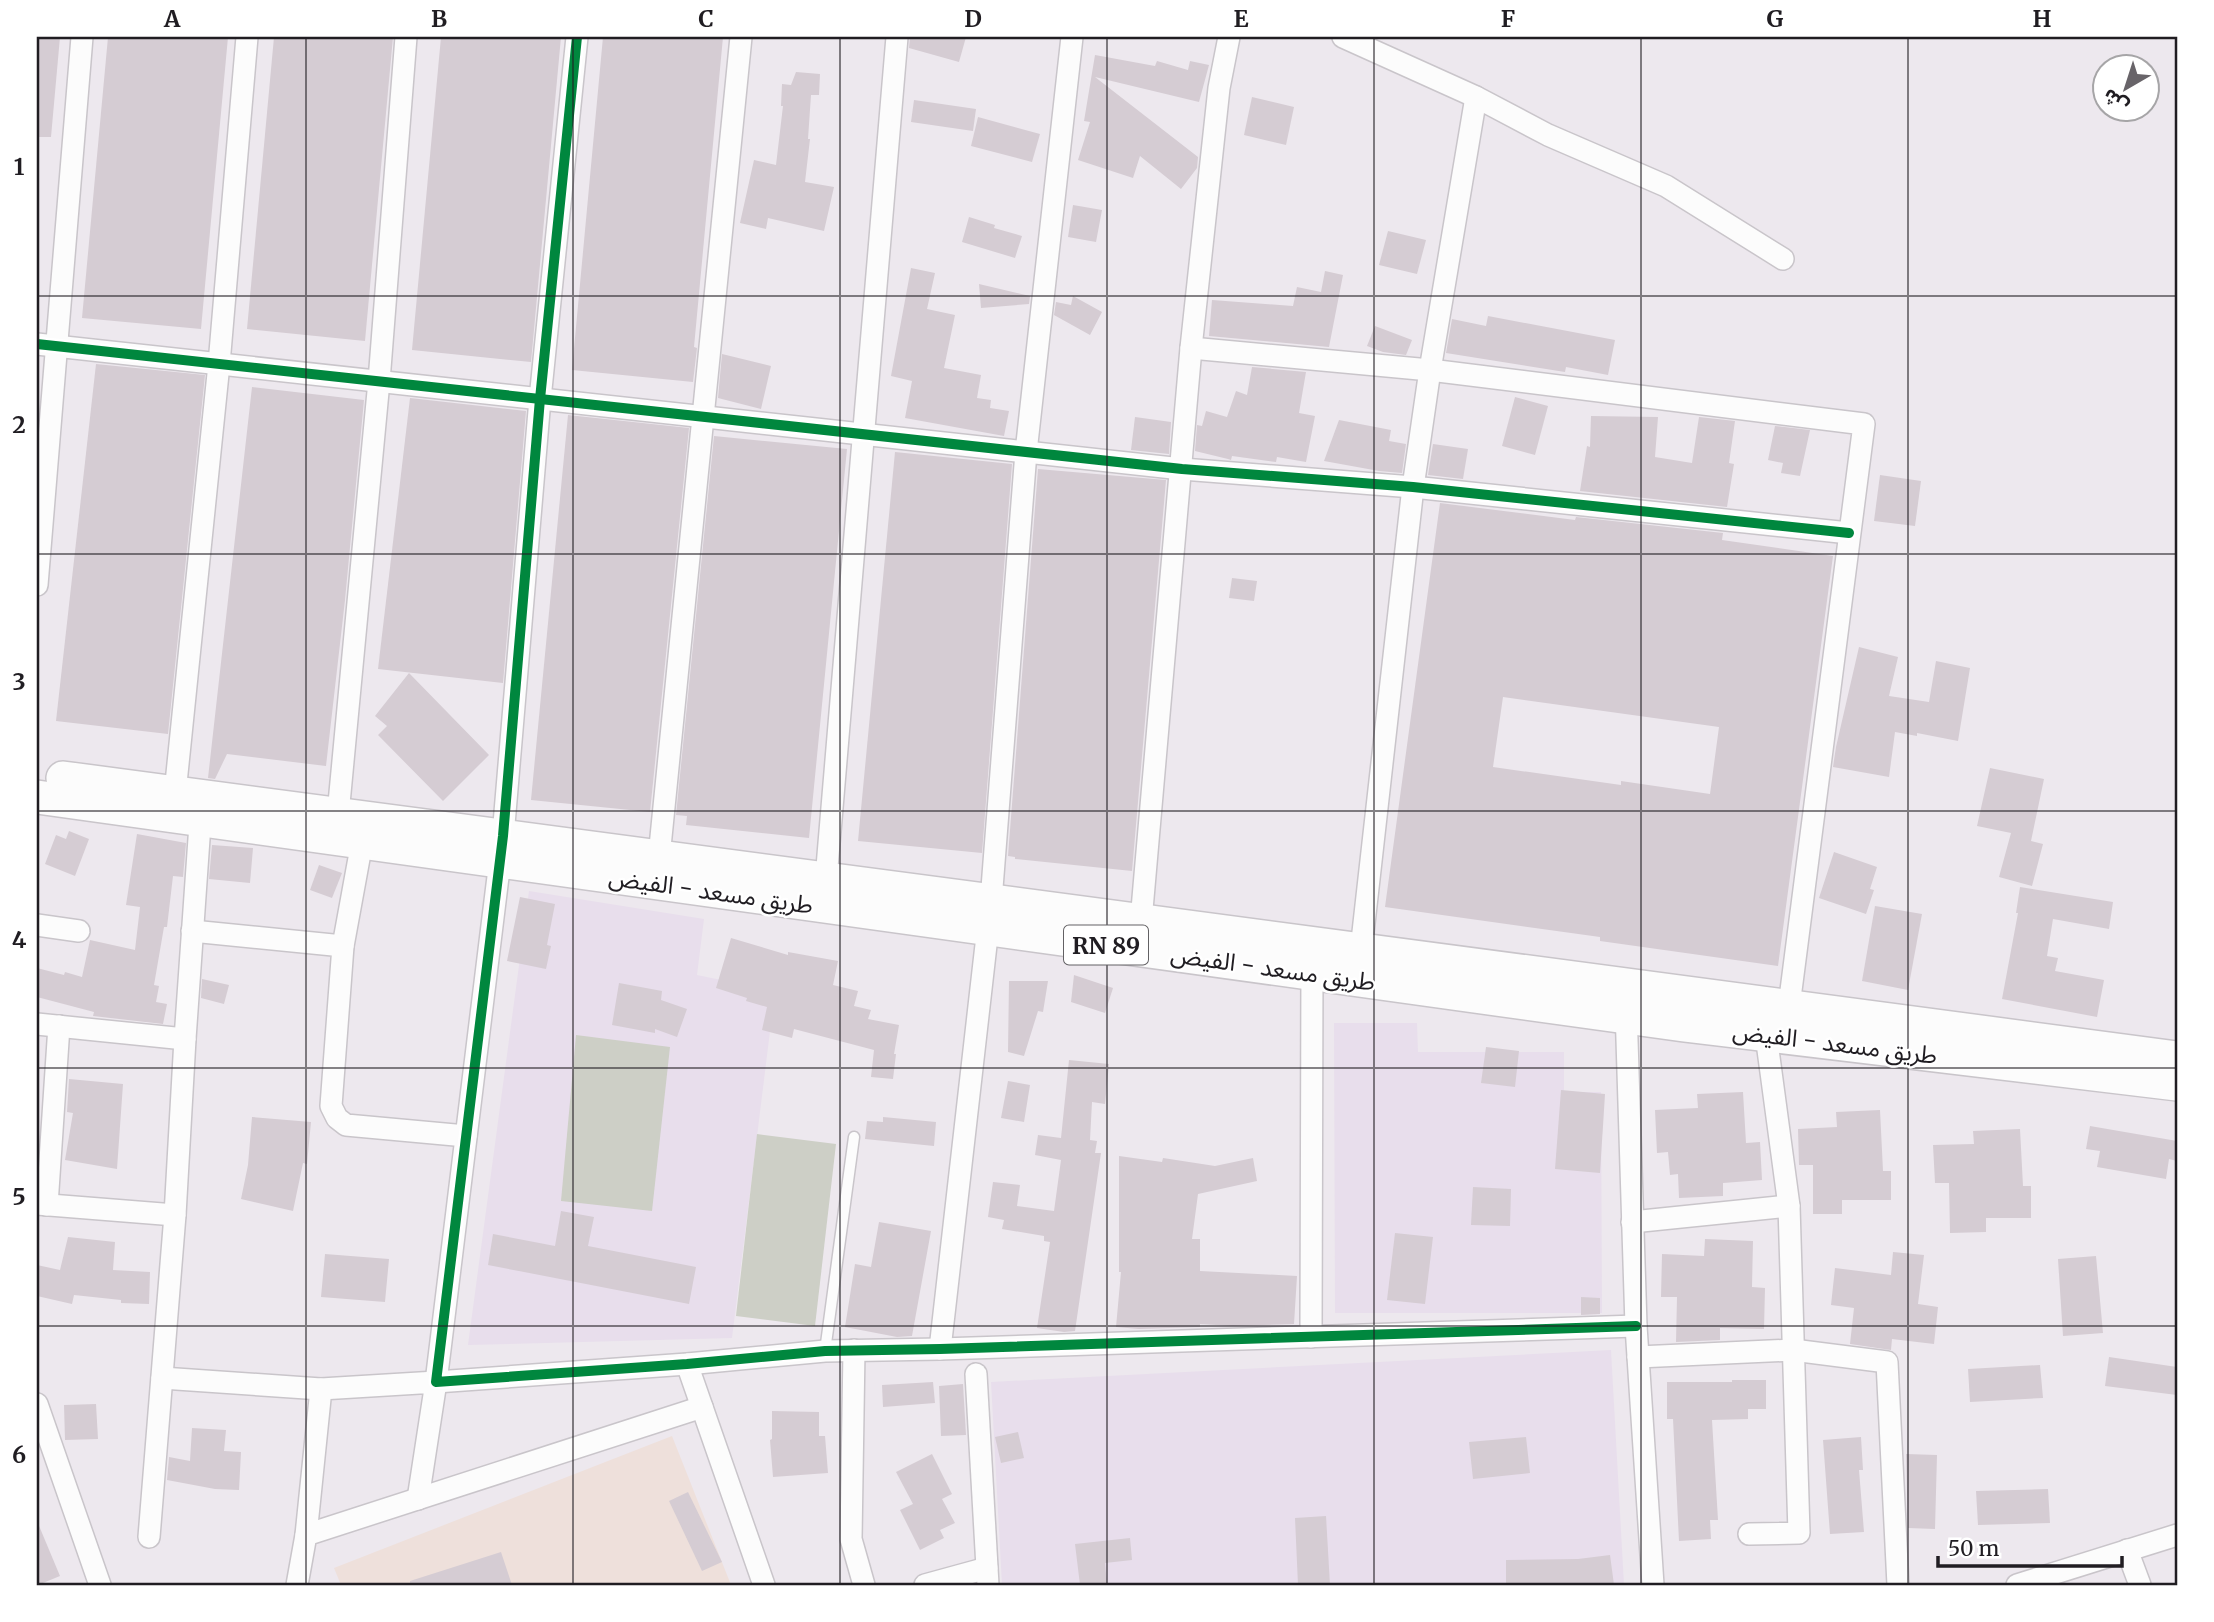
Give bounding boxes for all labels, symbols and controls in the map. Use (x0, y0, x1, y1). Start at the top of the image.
text: A (163, 4, 181, 33)
text: B (431, 4, 447, 33)
text: C (698, 4, 714, 33)
text: D (964, 4, 982, 33)
text: E (1233, 4, 1249, 33)
text: F (1501, 4, 1515, 33)
text: G (1767, 4, 1784, 33)
text: H (2033, 4, 2052, 33)
north arrow (2092, 52, 2162, 122)
text: ش (2098, 84, 2133, 119)
text: 1 (14, 152, 25, 181)
text: 2 (12, 410, 26, 439)
text: 3 (12, 667, 26, 696)
street label: طريق مسعد - الفيض (607, 861, 815, 921)
text: 4 (12, 925, 27, 954)
road number: RN 89 (1064, 926, 1148, 964)
street label: طريق مسعد - الفيض (1169, 938, 1377, 998)
street label: طريق مسعد - الفيض (1731, 1015, 1939, 1071)
text: 5 (12, 1182, 26, 1211)
text: 6 (12, 1440, 26, 1469)
scale bar (1938, 1524, 2121, 1568)
text: 50 m (1948, 1535, 1999, 1562)

